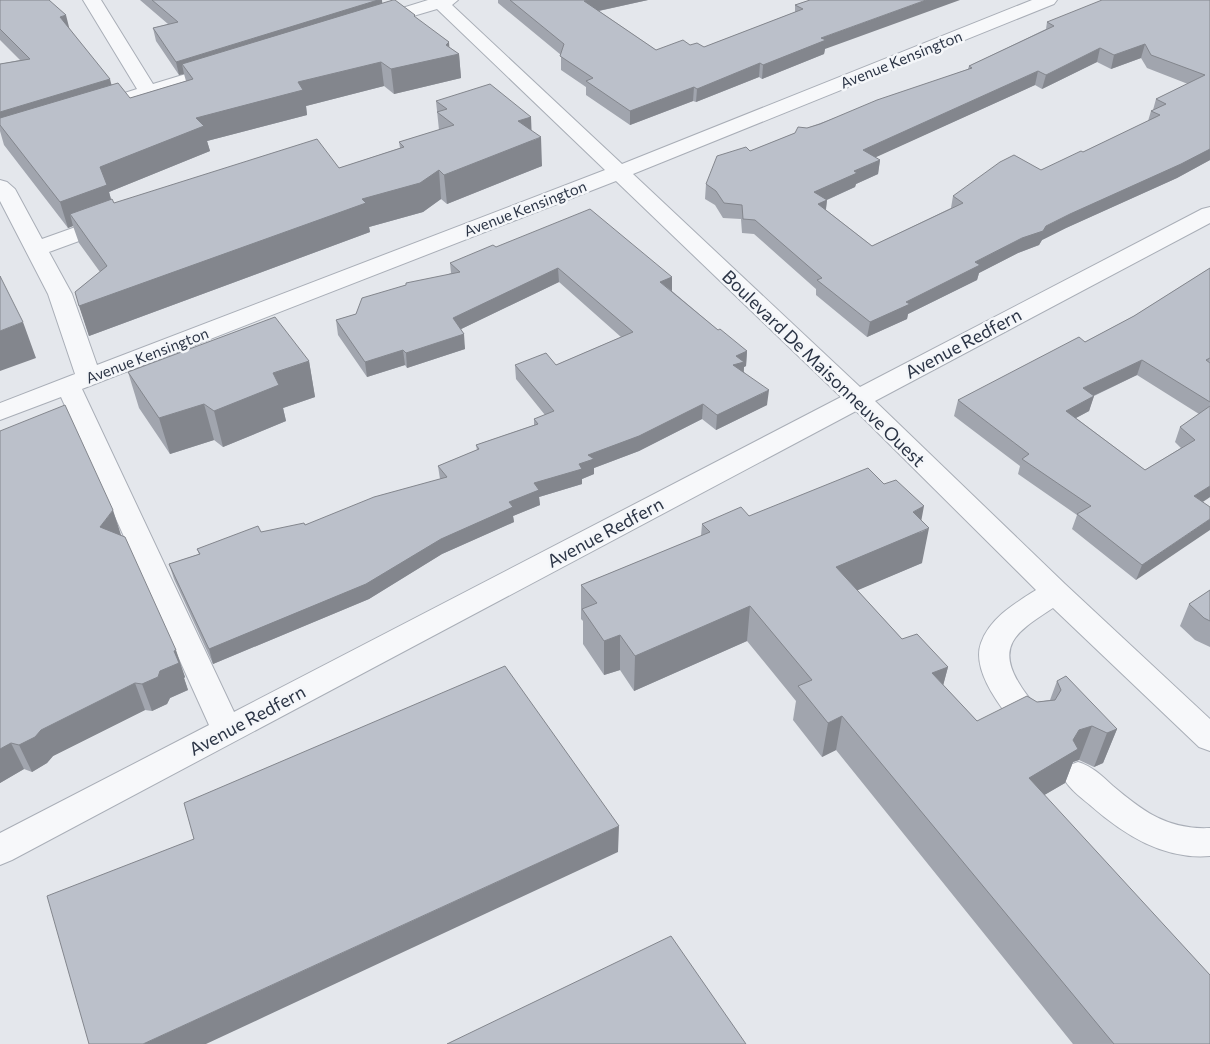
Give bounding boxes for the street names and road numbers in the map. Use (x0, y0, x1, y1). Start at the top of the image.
street label: Avenue Kensington (837, 26, 965, 92)
street label: Avenue Kensington (461, 176, 589, 240)
street label: Boulevard De Maisonneuve Ouest (718, 265, 930, 471)
street label: Avenue Redfern (901, 303, 1025, 383)
street label: Avenue Kensington (83, 323, 211, 387)
street label: Avenue Redfern (543, 492, 667, 572)
street label: Avenue Redfern (185, 680, 309, 760)

